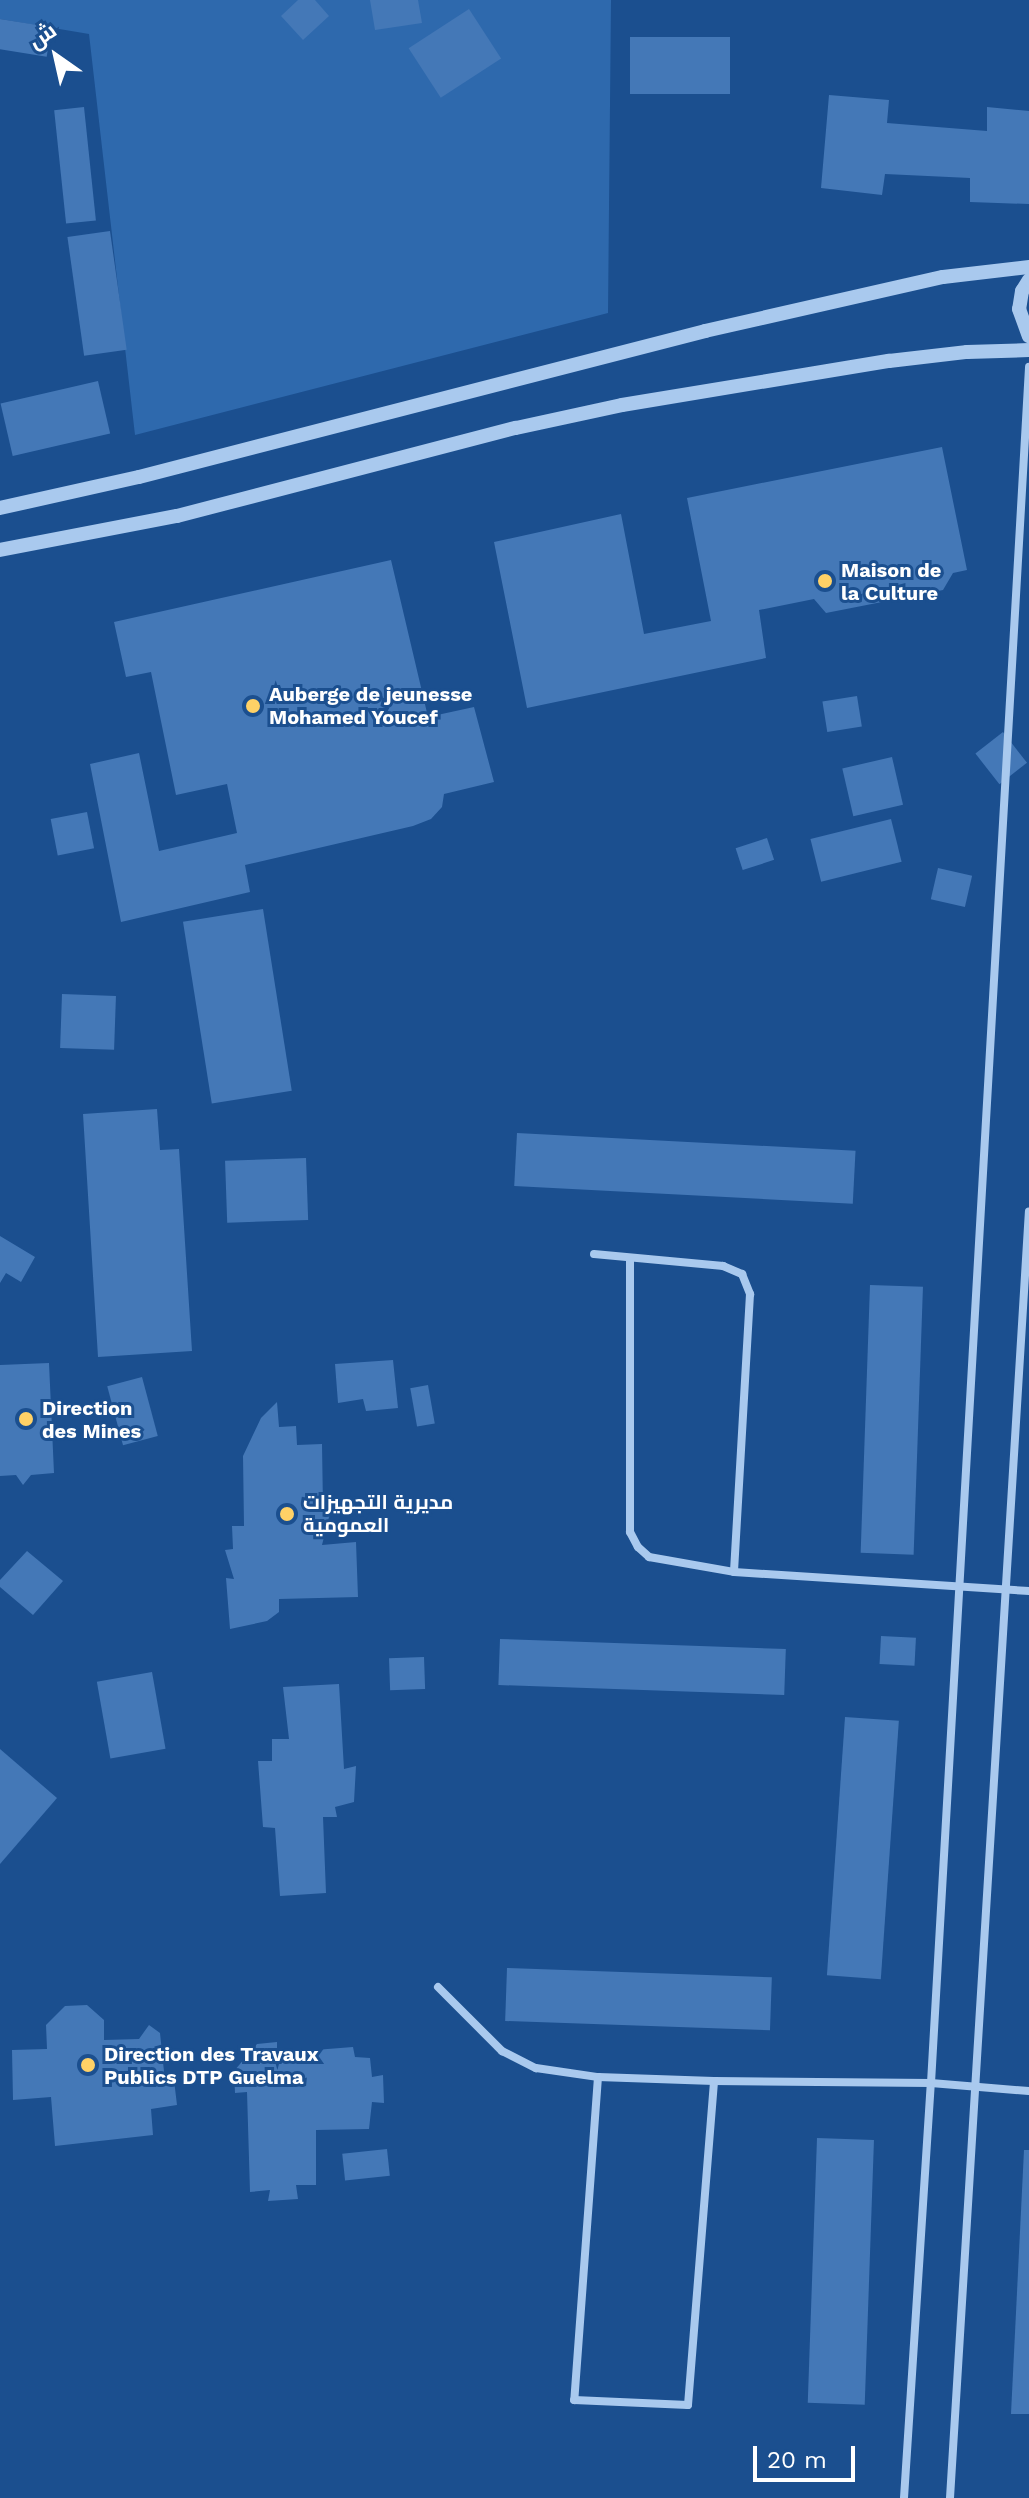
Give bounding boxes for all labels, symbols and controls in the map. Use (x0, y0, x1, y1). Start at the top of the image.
north arrow (16, 16, 96, 96)
text: ش (24, 17, 61, 54)
place label: Maison de la Culture (841, 558, 941, 605)
marker: Maison de la Culture (816, 572, 834, 590)
place label: Auberge de jeunesse Mohamed Youcef (269, 682, 472, 729)
marker: Auberge de jeunesse Mohamed Youcef (244, 697, 262, 715)
place label: Direction des Mines (42, 1396, 141, 1443)
marker: Direction des Mines (17, 1410, 35, 1428)
place label: مديرية التجهيزات العمومية (303, 1490, 453, 1537)
marker: مديرية التجهيزات العمومية (278, 1505, 296, 1523)
place label: Direction des Travaux Publics DTP Guelma (104, 2042, 319, 2089)
marker: Direction des Travaux Publics DTP Guelma (79, 2056, 97, 2074)
scale bar (757, 2430, 859, 2480)
text: 20 m (767, 2446, 827, 2474)

